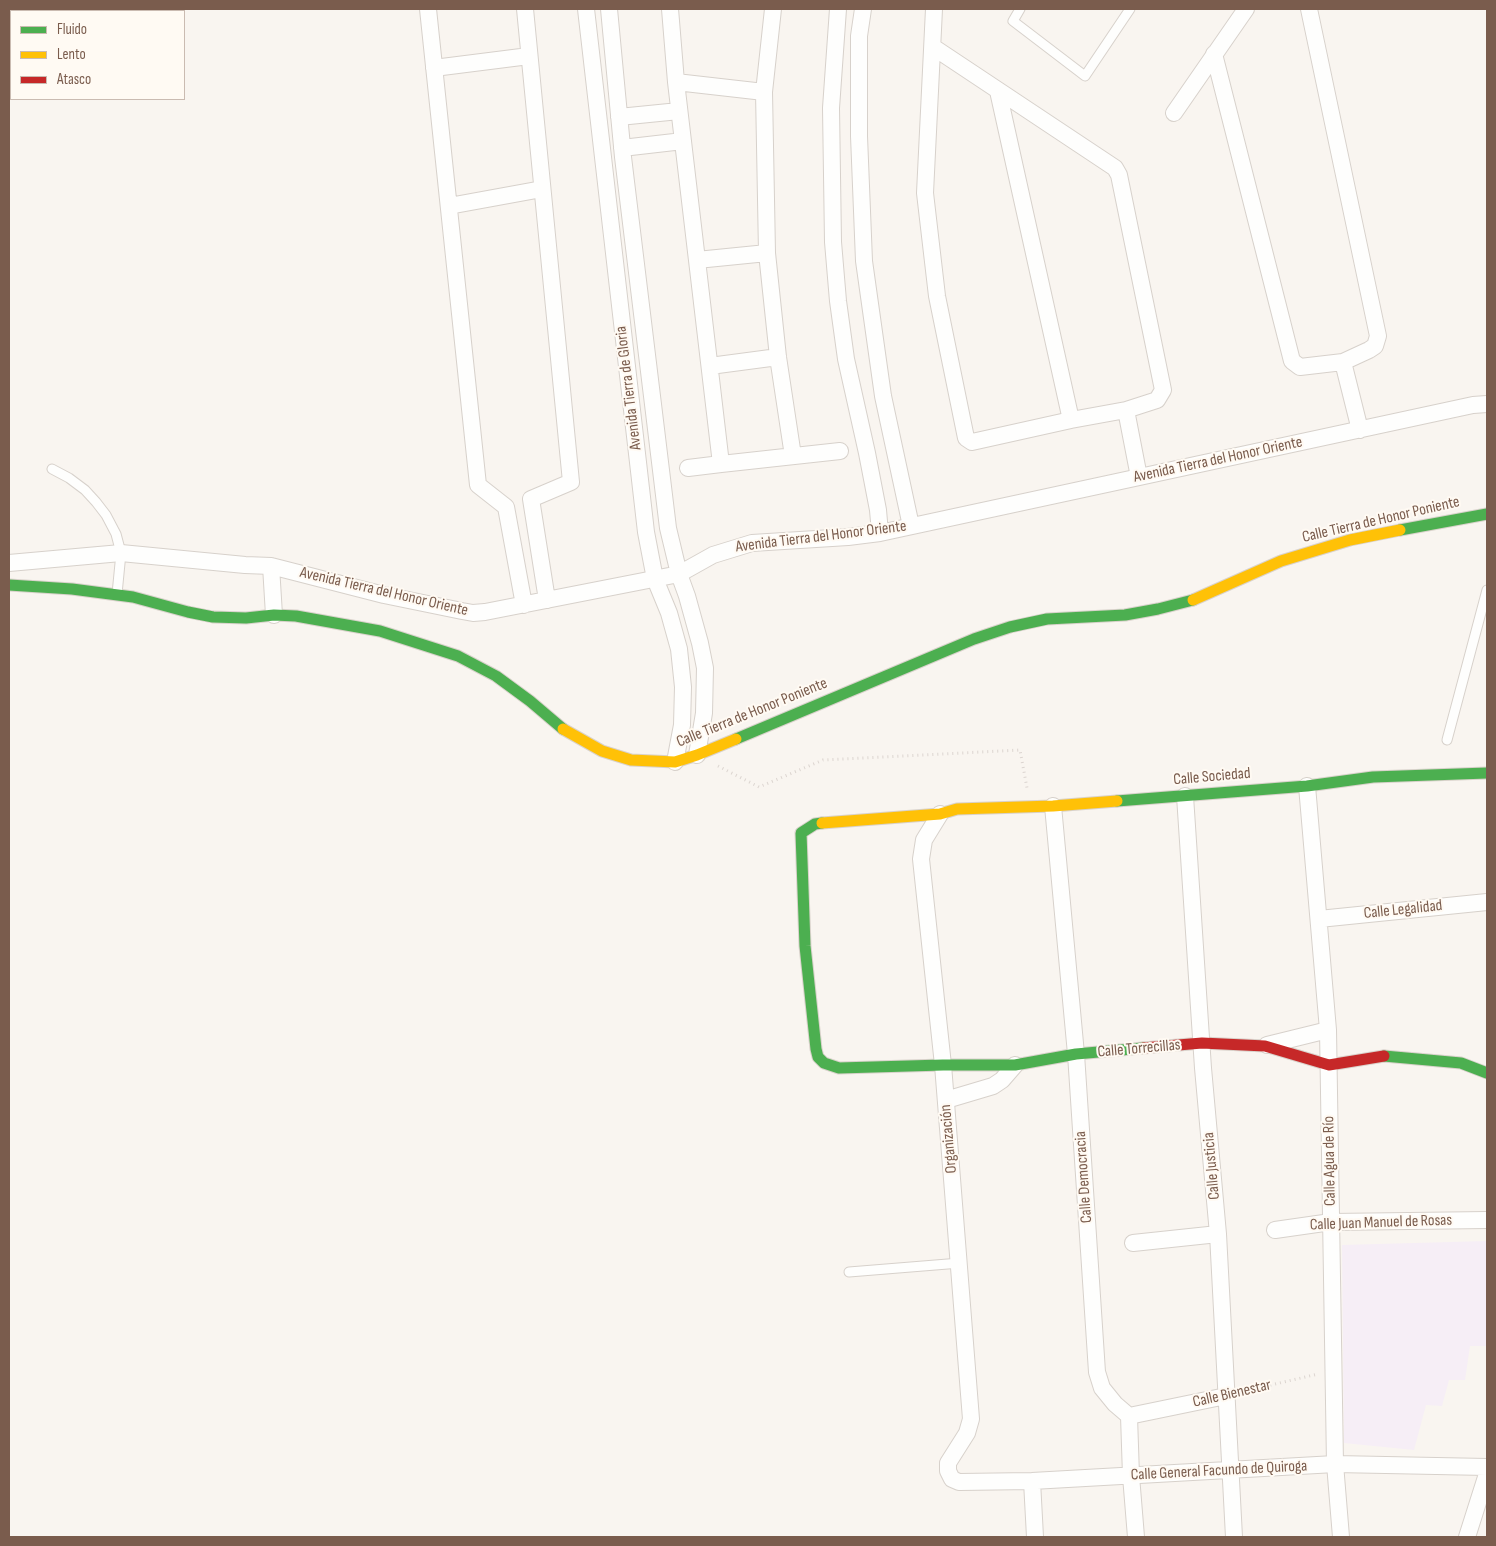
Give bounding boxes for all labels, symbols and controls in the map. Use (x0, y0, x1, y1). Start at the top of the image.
legend (10, 10, 185, 100)
text: Fluido (57, 20, 87, 39)
text: Lento (57, 45, 86, 64)
text: Atasco (57, 70, 91, 89)
street label: Avenida Tierra de Gloria (612, 325, 646, 451)
street label: Avenida Tierra del Honor Oriente (1132, 433, 1304, 487)
street label: Calle Tierra de Honor Poniente (1300, 493, 1462, 547)
street label: Avenida Tierra del Honor Oriente (735, 517, 907, 557)
street label: Avenida Tierra del Honor Oriente (298, 563, 470, 621)
street label: Calle Tierra de Honor Poniente (674, 674, 830, 752)
street label: Calle Sociedad (1173, 764, 1251, 790)
street label: Calle Legalidad (1363, 896, 1443, 924)
street label: Calle Torrecillas (1097, 1036, 1181, 1062)
street label: Organización (936, 1104, 962, 1174)
street label: Calle Agua de Río (1320, 1116, 1340, 1206)
street label: Calle Democracia (1071, 1130, 1097, 1224)
street label: Calle Justicia (1199, 1131, 1225, 1201)
street label: Calle Juan Manuel de Rosas (1310, 1211, 1452, 1235)
street label: Calle Bienestar (1191, 1376, 1273, 1412)
street label: Calle General Facundo de Quiroga (1130, 1457, 1308, 1485)

